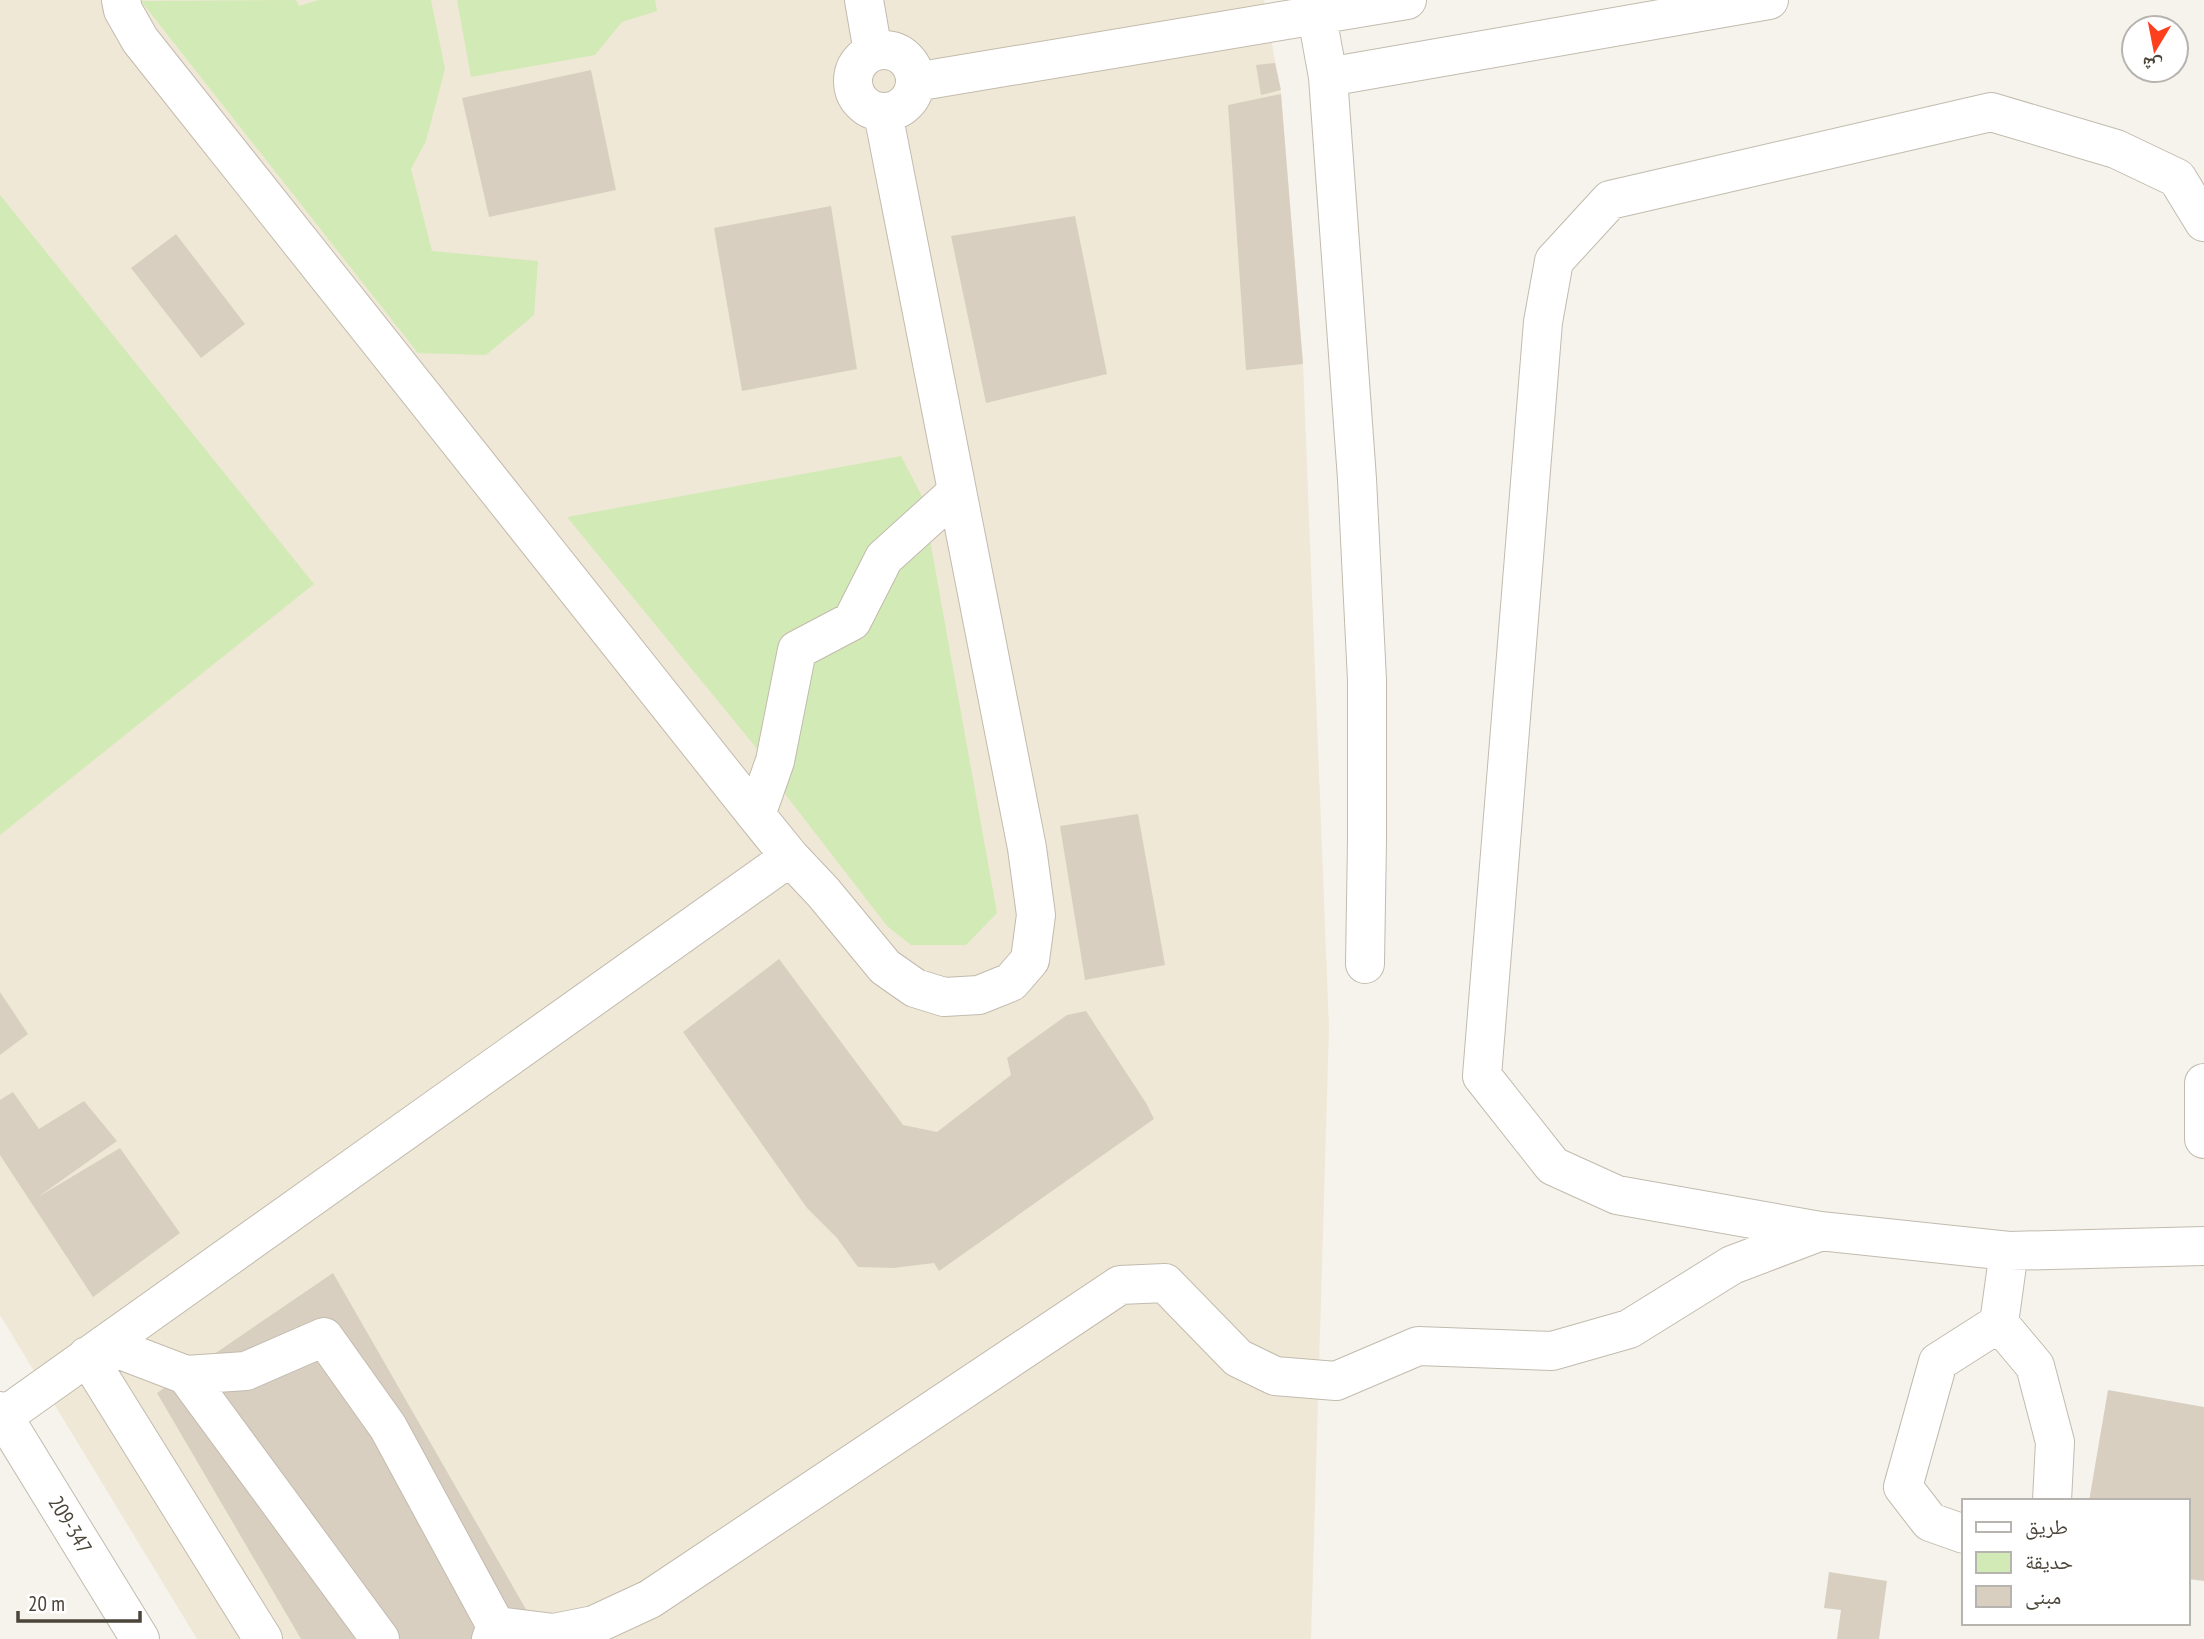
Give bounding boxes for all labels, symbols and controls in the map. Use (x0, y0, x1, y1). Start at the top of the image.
north arrow (2120, 14, 2190, 84)
text: ش (2140, 52, 2164, 79)
street label: 209-347 (43, 1491, 98, 1559)
legend (1962, 1499, 2190, 1625)
text: طريق (2025, 1513, 2068, 1540)
text: حديقة (2025, 1548, 2073, 1575)
scale bar (18, 1580, 140, 1624)
text: مبنى (2025, 1583, 2061, 1610)
text: 20 m (28, 1590, 65, 1617)

